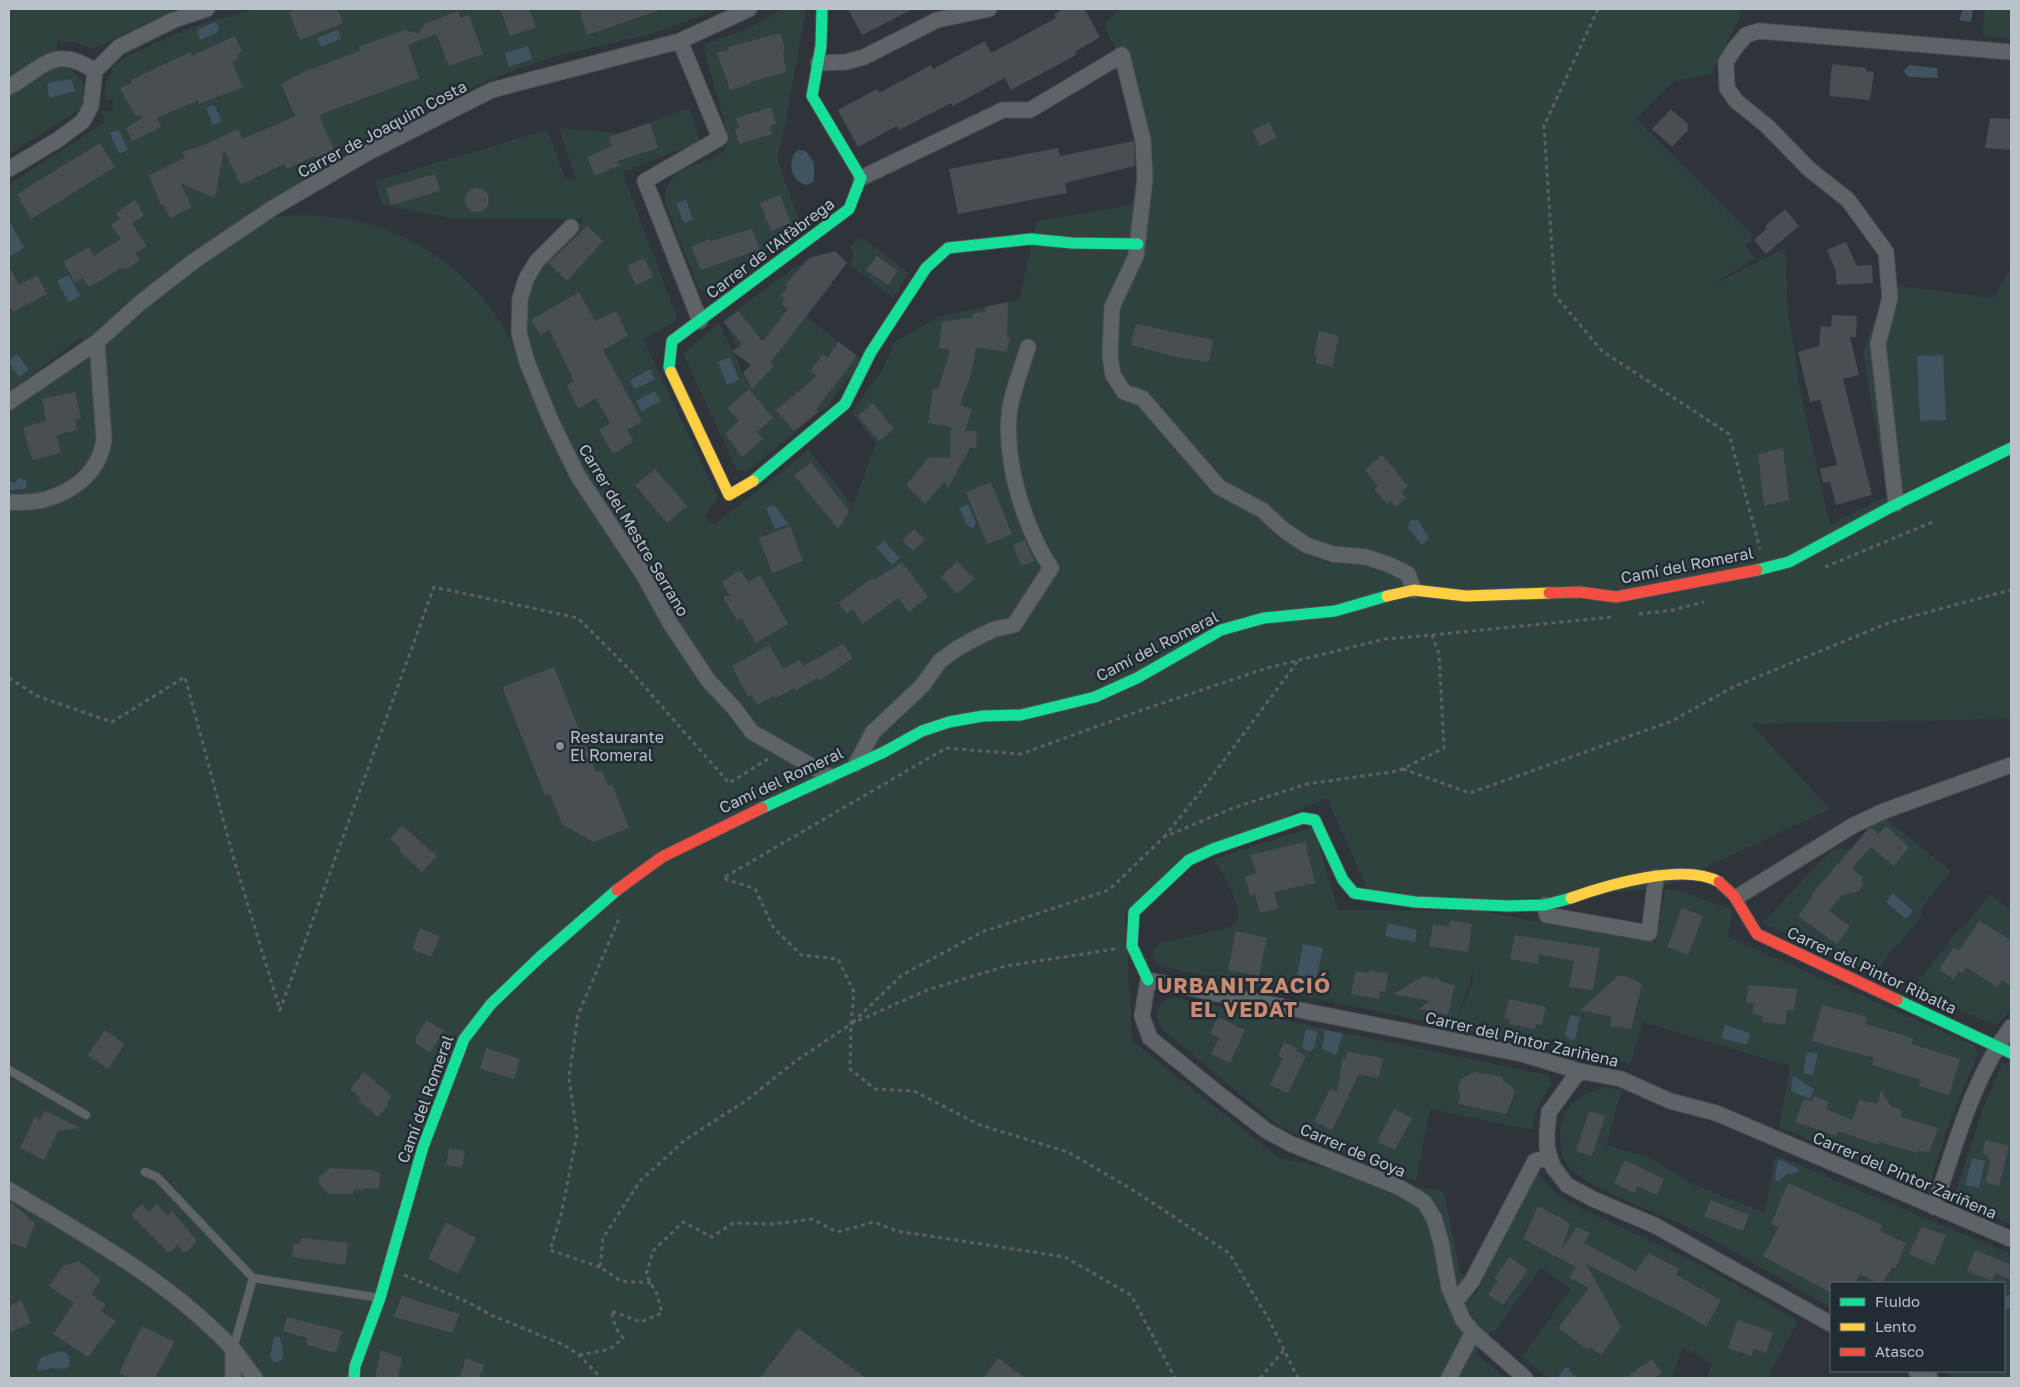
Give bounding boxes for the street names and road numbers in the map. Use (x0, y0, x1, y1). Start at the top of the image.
street label: Carrer de Joaquim Costa (294, 76, 470, 182)
street label: Carrer de l'Alfàbrega (702, 193, 838, 303)
street label: Carrer del Mestre Serrano (575, 440, 693, 620)
street label: Camí del Romeral (1619, 542, 1755, 588)
street label: Camí del Romeral (1092, 607, 1222, 685)
street label: Camí del Romeral (716, 742, 846, 818)
street label: Carrer del Pintor Ribalta (1784, 922, 1960, 1018)
street label: Carrer del Pintor Zariñena (1423, 1007, 1621, 1071)
street label: Camí del Romeral (393, 1032, 457, 1166)
street label: Carrer de Goya (1297, 1119, 1409, 1181)
street label: Carrer del Pintor Zariñena (1810, 1127, 2000, 1223)

